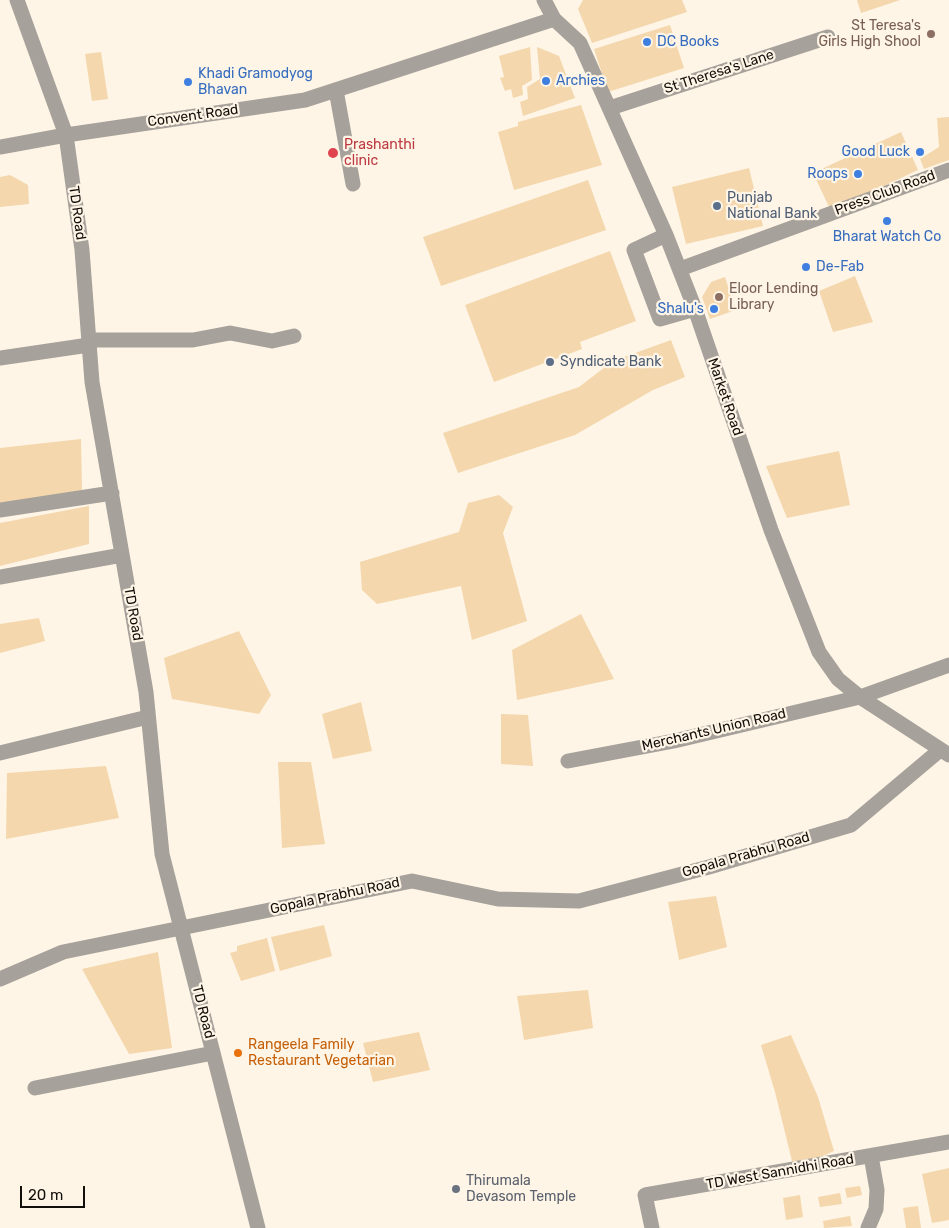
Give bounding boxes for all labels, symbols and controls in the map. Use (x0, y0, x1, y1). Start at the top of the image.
place label: St Teresa's Girls High Shool (818, 18, 921, 50)
marker: St Teresa's Girls High Shool (925, 28, 937, 40)
place label: DC Books (657, 34, 719, 50)
marker: DC Books (641, 36, 653, 48)
street label: St Theresa's Lane (662, 46, 776, 98)
place label: Khadi Gramodyog Bhavan (198, 66, 313, 98)
place label: Archies (556, 73, 605, 89)
marker: Archies (540, 75, 552, 87)
marker: Khadi Gramodyog Bhavan (182, 76, 194, 88)
street label: Convent Road (147, 101, 239, 131)
place label: Prashanthi clinic (344, 137, 415, 170)
place label: Good Luck (842, 144, 910, 160)
marker: Prashanthi clinic (326, 146, 340, 160)
marker: Good Luck (914, 146, 926, 158)
place label: Roops (807, 166, 848, 182)
street label: Press Club Road (832, 167, 938, 219)
marker: Roops (852, 168, 864, 180)
street label: TD Road (65, 185, 89, 241)
place label: Punjab National Bank (727, 190, 817, 222)
marker: Punjab National Bank (711, 200, 723, 212)
marker: Bharat Watch Co (881, 215, 893, 227)
place label: Bharat Watch Co (833, 229, 941, 245)
place label: De-Fab (816, 259, 864, 275)
marker: De-Fab (800, 261, 812, 273)
place label: Eloor Lending Library (729, 281, 818, 314)
marker: Eloor Lending Library (713, 291, 725, 303)
place label: Shalu's (657, 301, 704, 317)
marker: Shalu's (708, 303, 720, 315)
place label: Syndicate Bank (560, 354, 662, 370)
marker: Syndicate Bank (544, 356, 556, 368)
street label: Market Road (704, 356, 746, 438)
street label: TD Road (120, 586, 146, 642)
street label: Merchants Union Road (640, 705, 788, 755)
street label: Gopala Prabhu Road (680, 829, 812, 881)
street label: Gopala Prabhu Road (269, 874, 401, 918)
street label: TD Road (188, 984, 218, 1040)
place label: Rangeela Family Restaurant Vegetarian (248, 1037, 394, 1070)
marker: Rangeela Family Restaurant Vegetarian (232, 1047, 244, 1059)
street label: TD West Sannidhi Road (705, 1151, 855, 1193)
place label: Thirumala Devasom Temple (466, 1173, 576, 1206)
scale bar (22, 1176, 88, 1208)
marker: Thirumala Devasom Temple (450, 1183, 462, 1195)
text: 20 m (28, 1186, 63, 1204)

